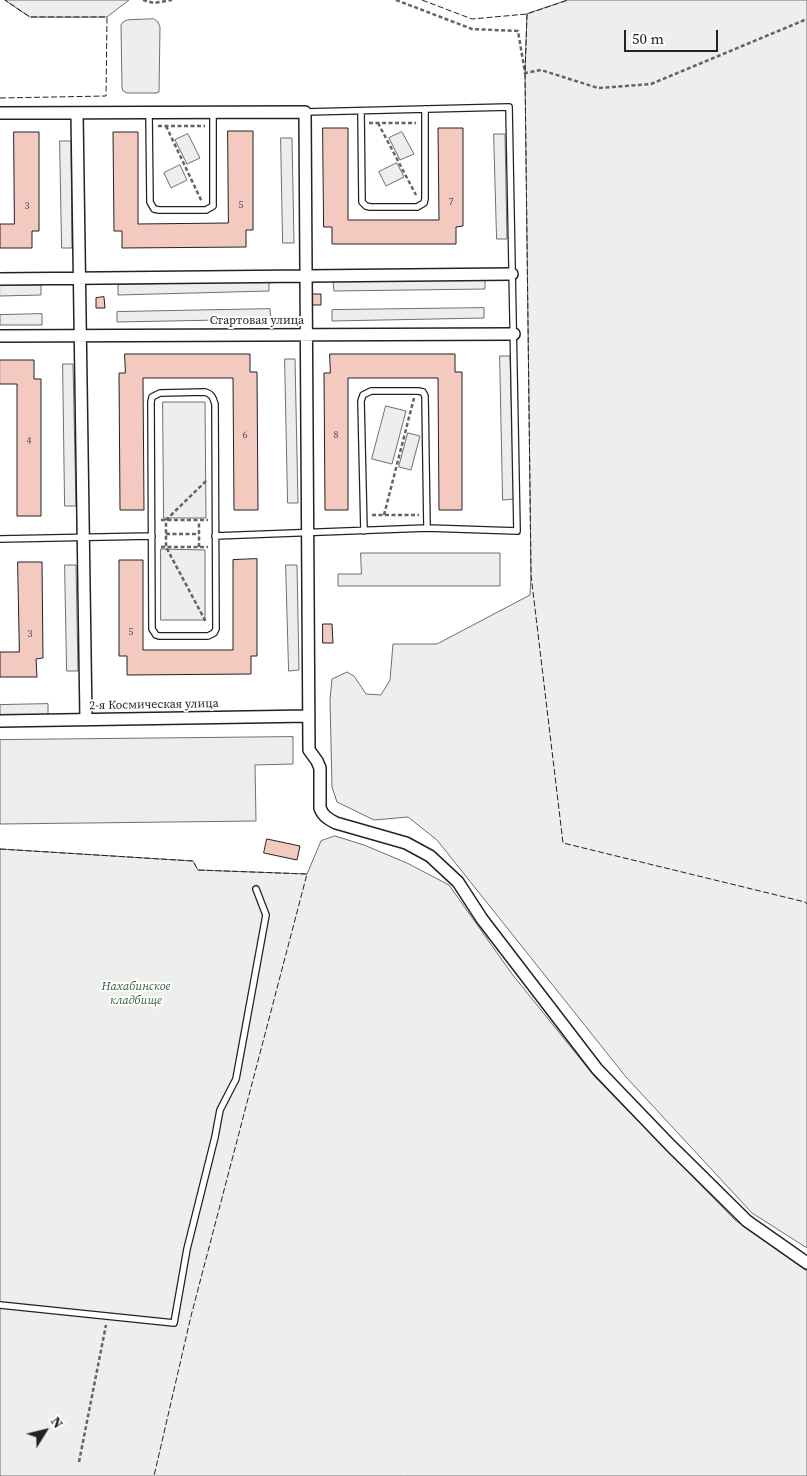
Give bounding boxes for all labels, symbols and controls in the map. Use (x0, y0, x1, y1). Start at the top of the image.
scale bar (627, 20, 721, 52)
text: 50 m (632, 28, 664, 49)
house number: 7 (449, 196, 453, 208)
house number: 5 (239, 199, 243, 211)
house number: 3 (25, 200, 29, 212)
street label: Стартовая улица (210, 314, 304, 328)
house number: 6 (243, 429, 247, 441)
house number: 8 (334, 429, 338, 441)
house number: 4 (27, 435, 31, 447)
house number: 5 (129, 626, 133, 638)
house number: 3 (28, 628, 32, 640)
street label: 2-я Космическая улица (89, 697, 219, 713)
park label: Нахабинское кладбище (102, 980, 170, 1008)
north arrow (20, 1406, 70, 1456)
text: N (46, 1412, 68, 1432)

